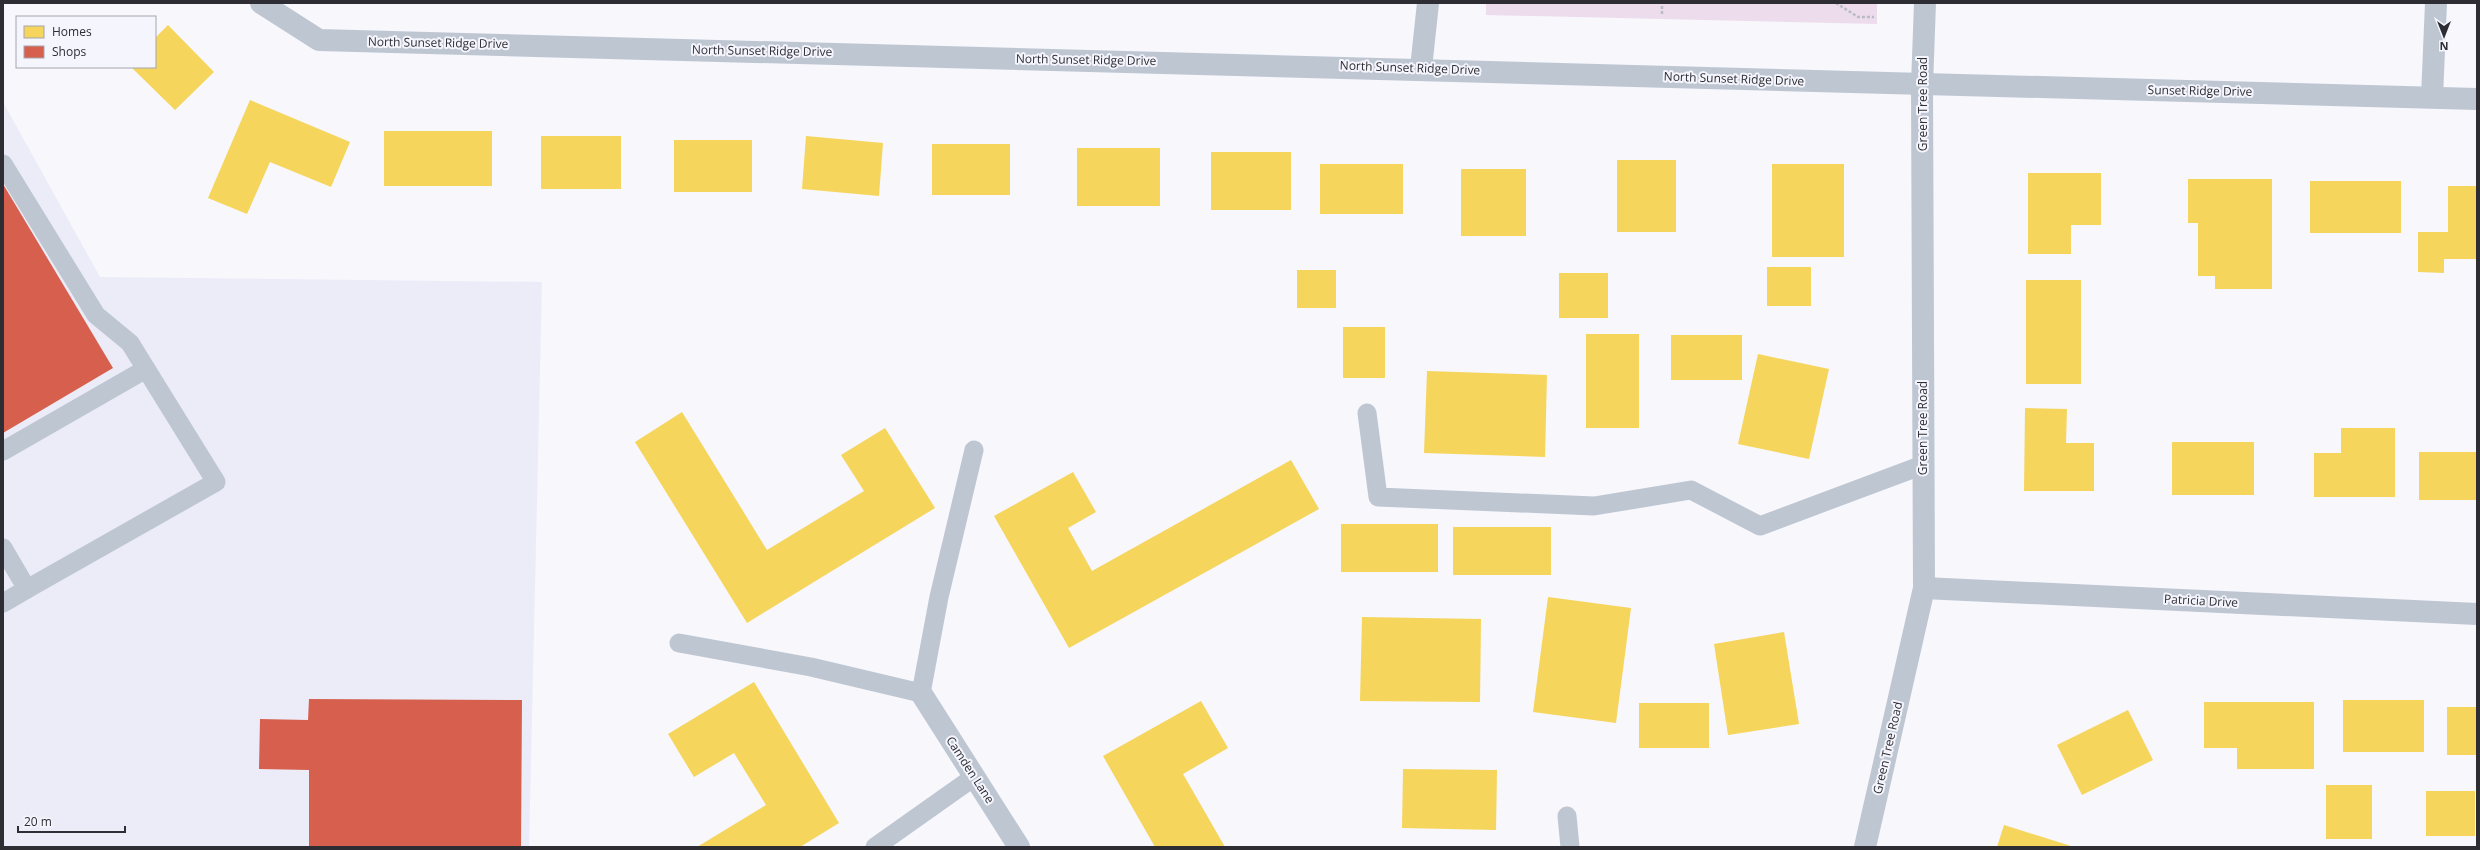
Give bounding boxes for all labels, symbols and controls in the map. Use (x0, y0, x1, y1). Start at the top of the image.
legend (16, 16, 156, 68)
north arrow (2424, 16, 2464, 56)
text: Homes (52, 23, 92, 40)
street label: North Sunset Ridge Drive (368, 33, 509, 52)
text: N (2440, 39, 2448, 54)
street label: North Sunset Ridge Drive (692, 41, 833, 60)
text: Shops (52, 43, 87, 60)
street label: North Sunset Ridge Drive (1016, 50, 1157, 69)
street label: North Sunset Ridge Drive (1339, 57, 1481, 78)
street label: Green Tree Road (1914, 57, 1931, 151)
street label: North Sunset Ridge Drive (1663, 68, 1805, 89)
street label: Sunset Ridge Drive (2148, 81, 2253, 100)
street label: Green Tree Road (1914, 381, 1931, 475)
street label: Patricia Drive (2164, 590, 2239, 611)
street label: Green Tree Road (1869, 700, 1906, 796)
street label: Camden Lane (942, 733, 999, 807)
scale bar (18, 808, 125, 834)
text: 20 m (24, 813, 52, 830)

